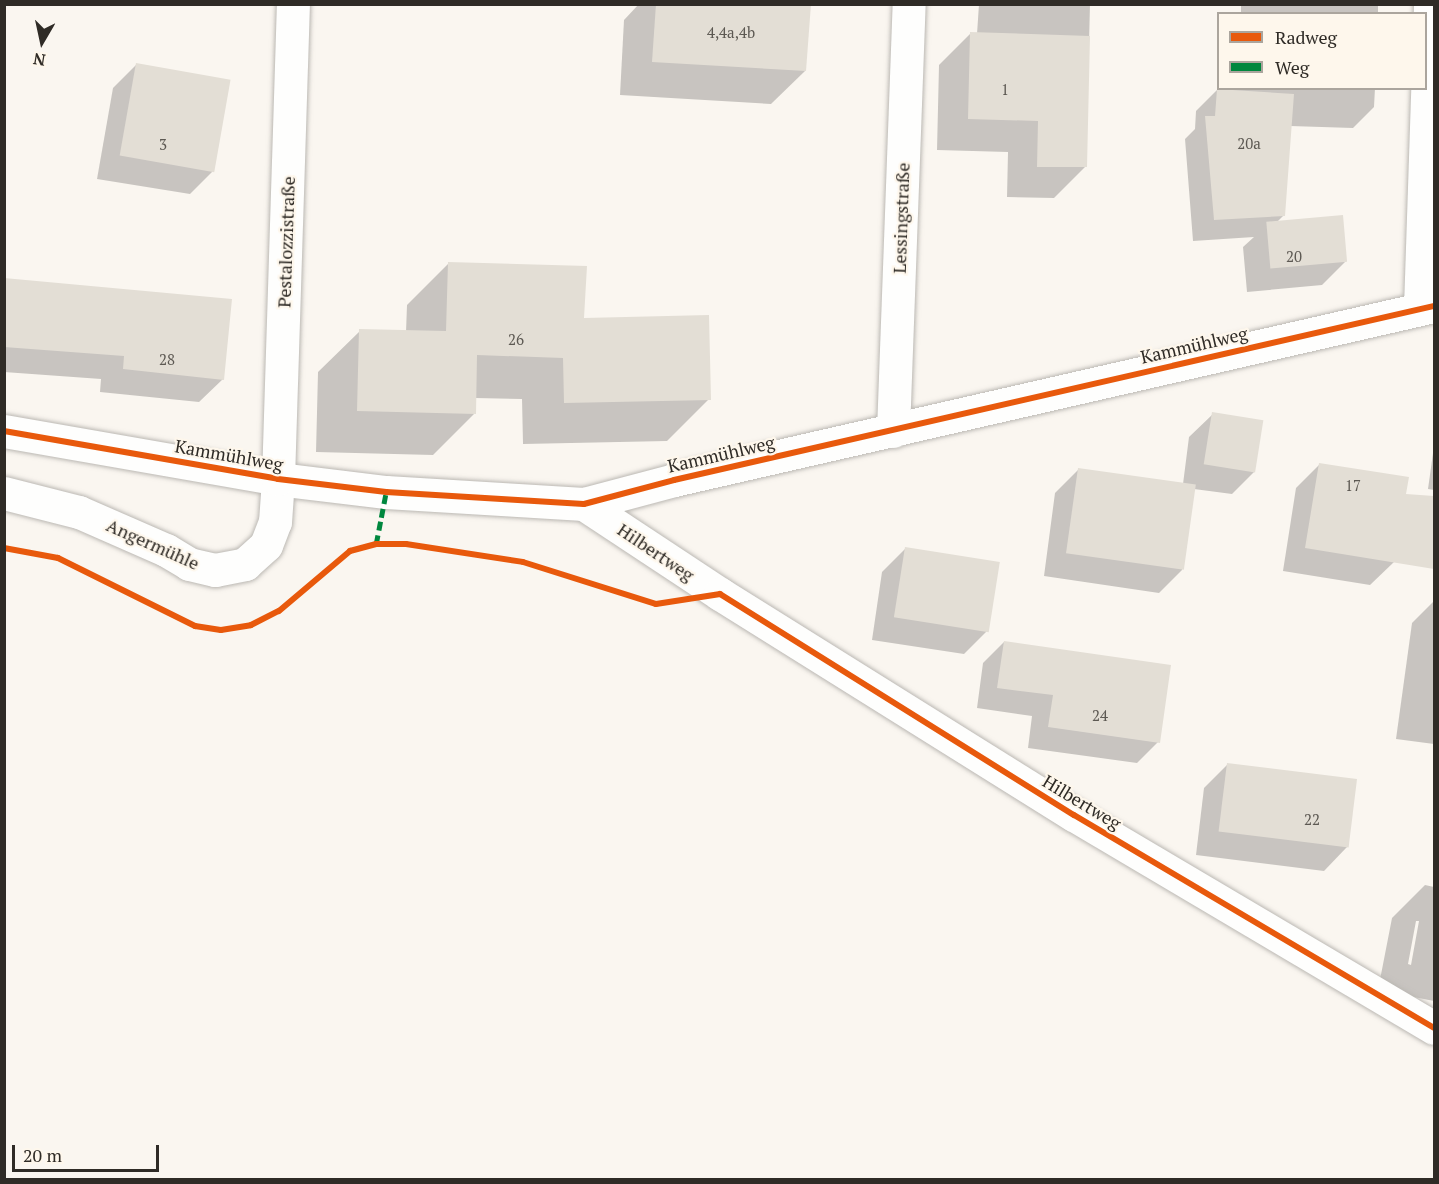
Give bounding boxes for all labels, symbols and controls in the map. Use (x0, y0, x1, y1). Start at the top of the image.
north arrow (12, 12, 72, 72)
legend (1217, 12, 1427, 90)
house number: 4,4a,4b (707, 24, 755, 42)
text: Radweg (1275, 25, 1337, 49)
text: N (31, 48, 47, 72)
text: Weg (1275, 55, 1309, 79)
house number: 1 (1001, 81, 1009, 99)
house number: 20a (1237, 135, 1261, 153)
house number: 3 (159, 136, 167, 154)
street label: Lessingstraße (888, 162, 914, 274)
street label: Pestalozzistraße (273, 176, 299, 308)
house number: 20 (1286, 248, 1302, 266)
street label: Kammühlweg (1138, 322, 1250, 368)
house number: 26 (508, 331, 524, 349)
house number: 28 (159, 351, 175, 369)
street label: Kammühlweg (665, 431, 777, 477)
street label: Kammühlweg (173, 435, 285, 475)
house number: 17 (1345, 477, 1361, 495)
street label: Angermühle (103, 514, 203, 574)
street label: Hilbertweg (614, 518, 698, 586)
house number: 24 (1092, 707, 1108, 725)
street label: Hilbertweg (1039, 770, 1125, 834)
house number: 22 (1304, 811, 1320, 829)
scale bar (15, 1133, 162, 1171)
text: 20 m (23, 1143, 62, 1167)

